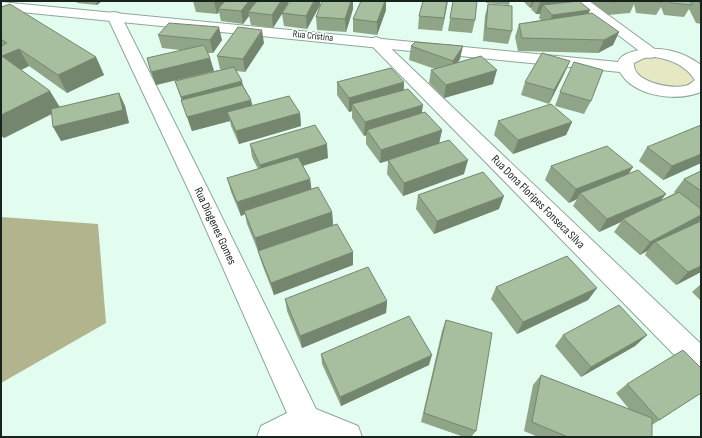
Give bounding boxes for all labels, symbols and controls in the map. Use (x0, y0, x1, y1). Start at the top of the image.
street label: Rua Cristina (292, 28, 334, 44)
street label: Rua Dona Florípes Fonseca Silva (488, 152, 588, 252)
street label: Rua Diogenes Gomes (191, 185, 239, 267)

